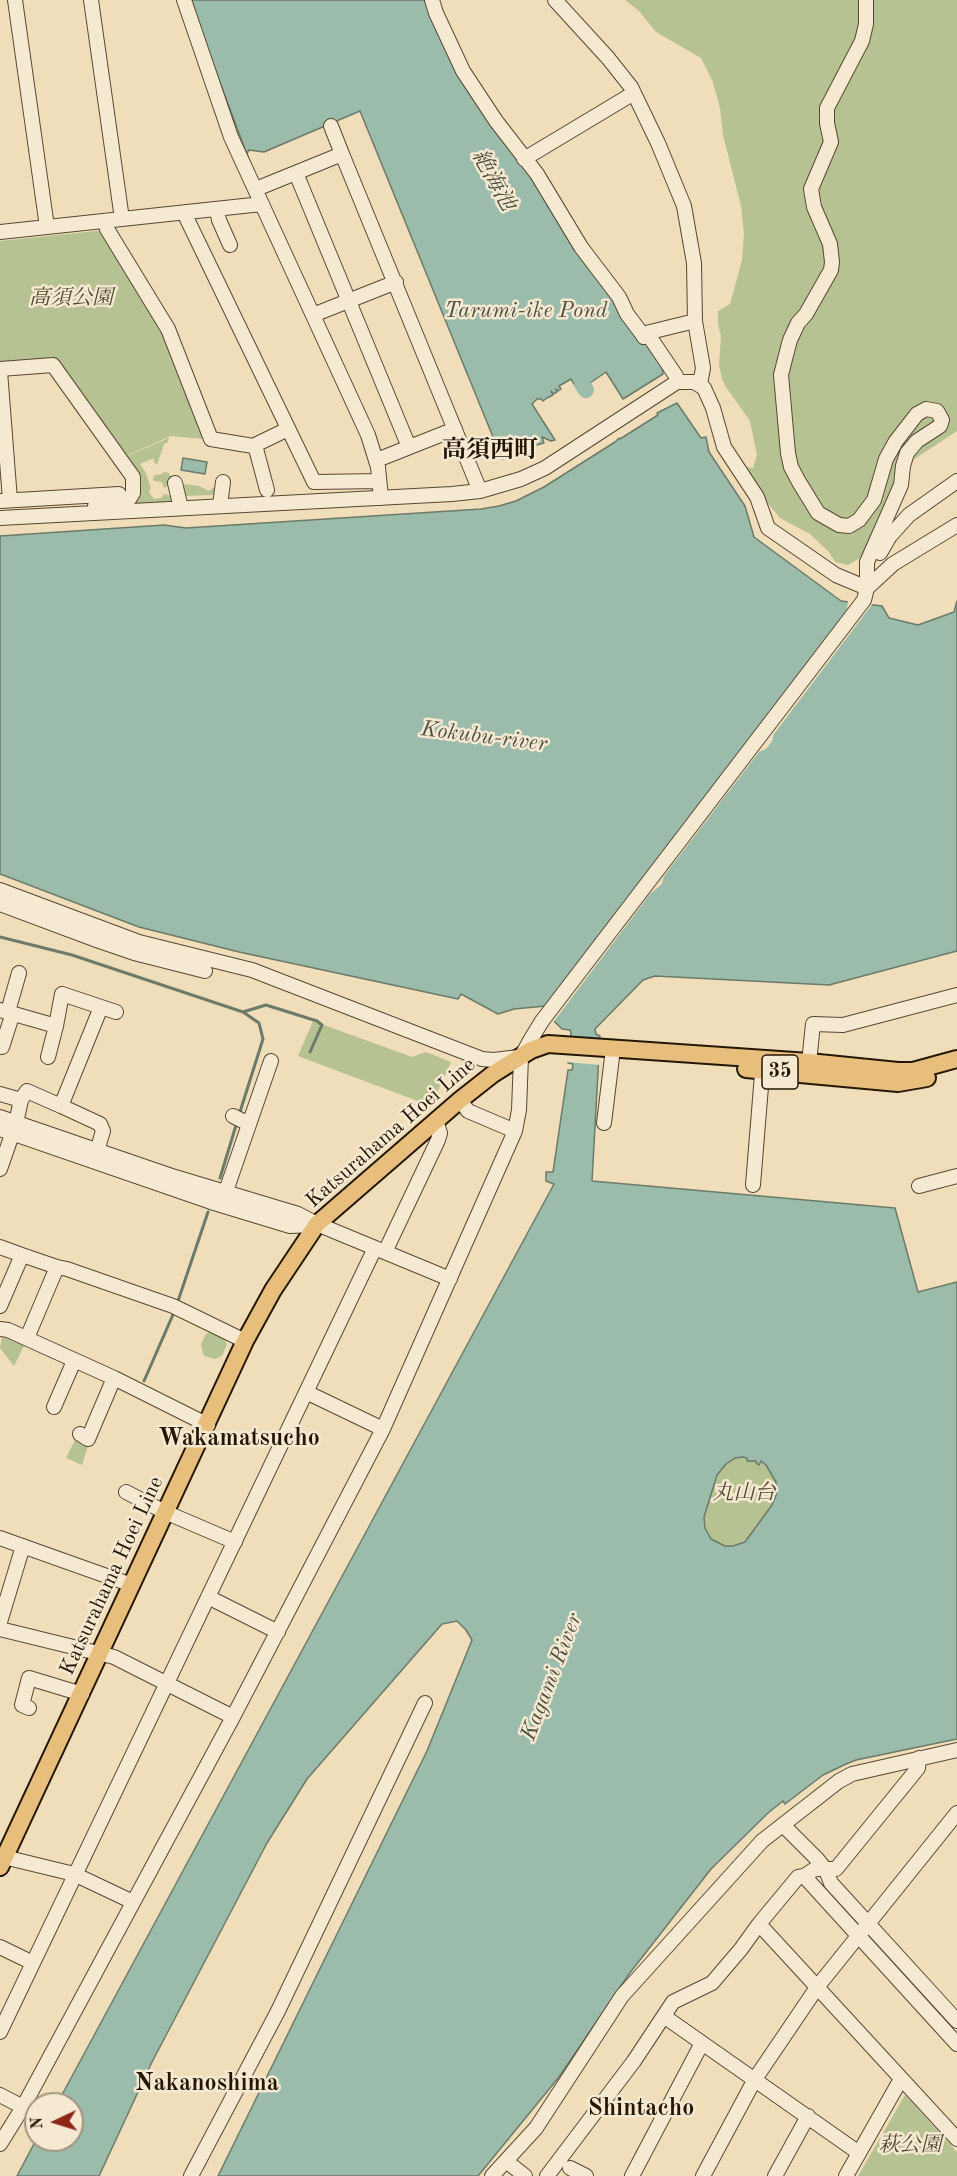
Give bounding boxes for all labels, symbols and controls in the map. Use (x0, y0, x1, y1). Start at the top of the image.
water label: 絶海池 (465, 145, 521, 215)
park label: 高須公園 (29, 285, 113, 311)
water label: Tarumi-ike Pond (445, 298, 607, 324)
district label: 高須西町 (442, 437, 538, 465)
water label: Kokubu-river (419, 716, 549, 758)
street label: Katsurahama Hoei Line (301, 1052, 481, 1214)
road number: 35 (762, 1055, 798, 1089)
district label: Wakamatsucho (158, 1425, 320, 1453)
street label: Katsurahama Hoei Line (55, 1473, 169, 1679)
park label: 丸山台 (713, 1480, 775, 1506)
water label: Kagami River (516, 1610, 588, 1744)
district label: Nakanoshima (135, 2070, 279, 2098)
north arrow (24, 2092, 84, 2152)
district label: Shintacho (588, 2095, 694, 2123)
text: N (30, 2116, 46, 2130)
park label: 萩公園 (879, 2132, 941, 2158)

